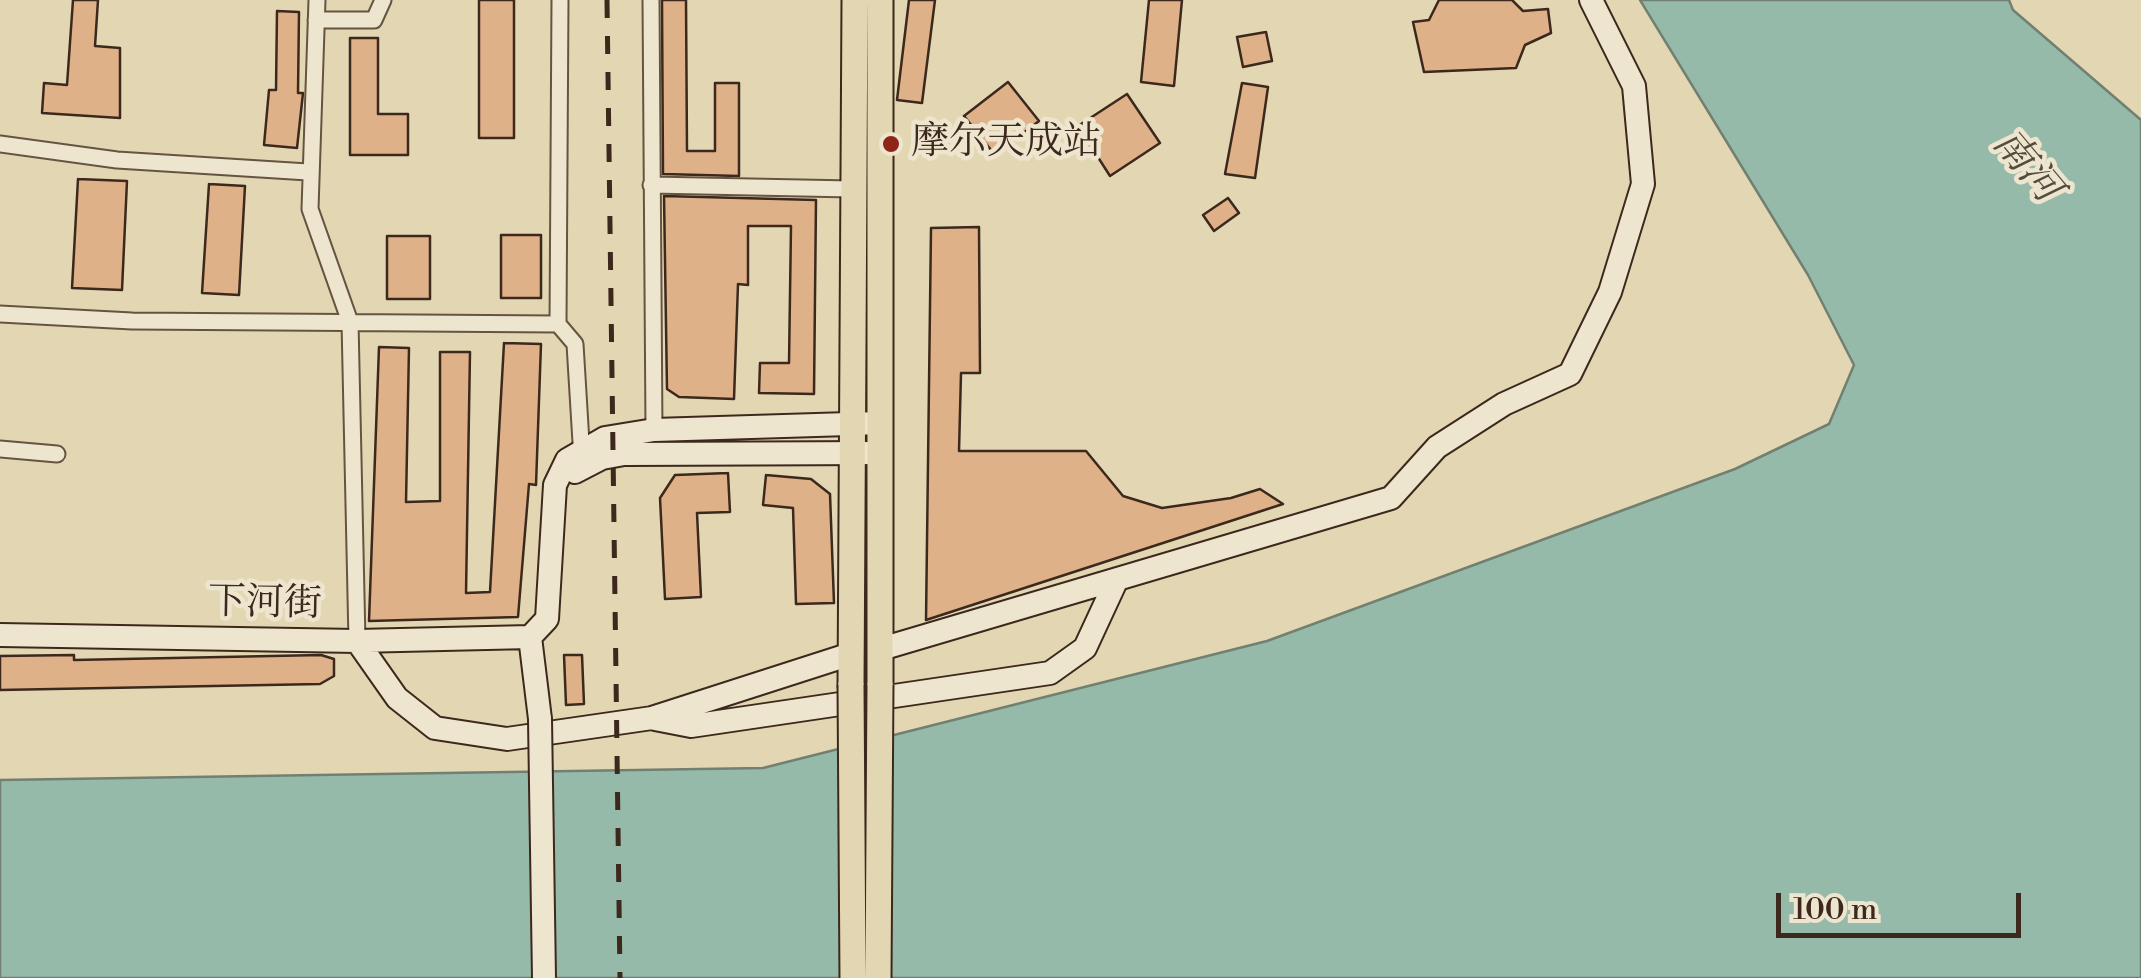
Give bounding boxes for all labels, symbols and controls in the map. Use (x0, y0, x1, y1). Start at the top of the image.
place label: 摩尔天成站 (911, 121, 1101, 167)
water label: 南河 (1981, 121, 2069, 213)
marker: 摩尔天成站 (880, 133, 902, 155)
street label: 下河街 (208, 581, 322, 629)
scale bar (1781, 873, 2026, 935)
text: 100 m (1793, 891, 1877, 929)

